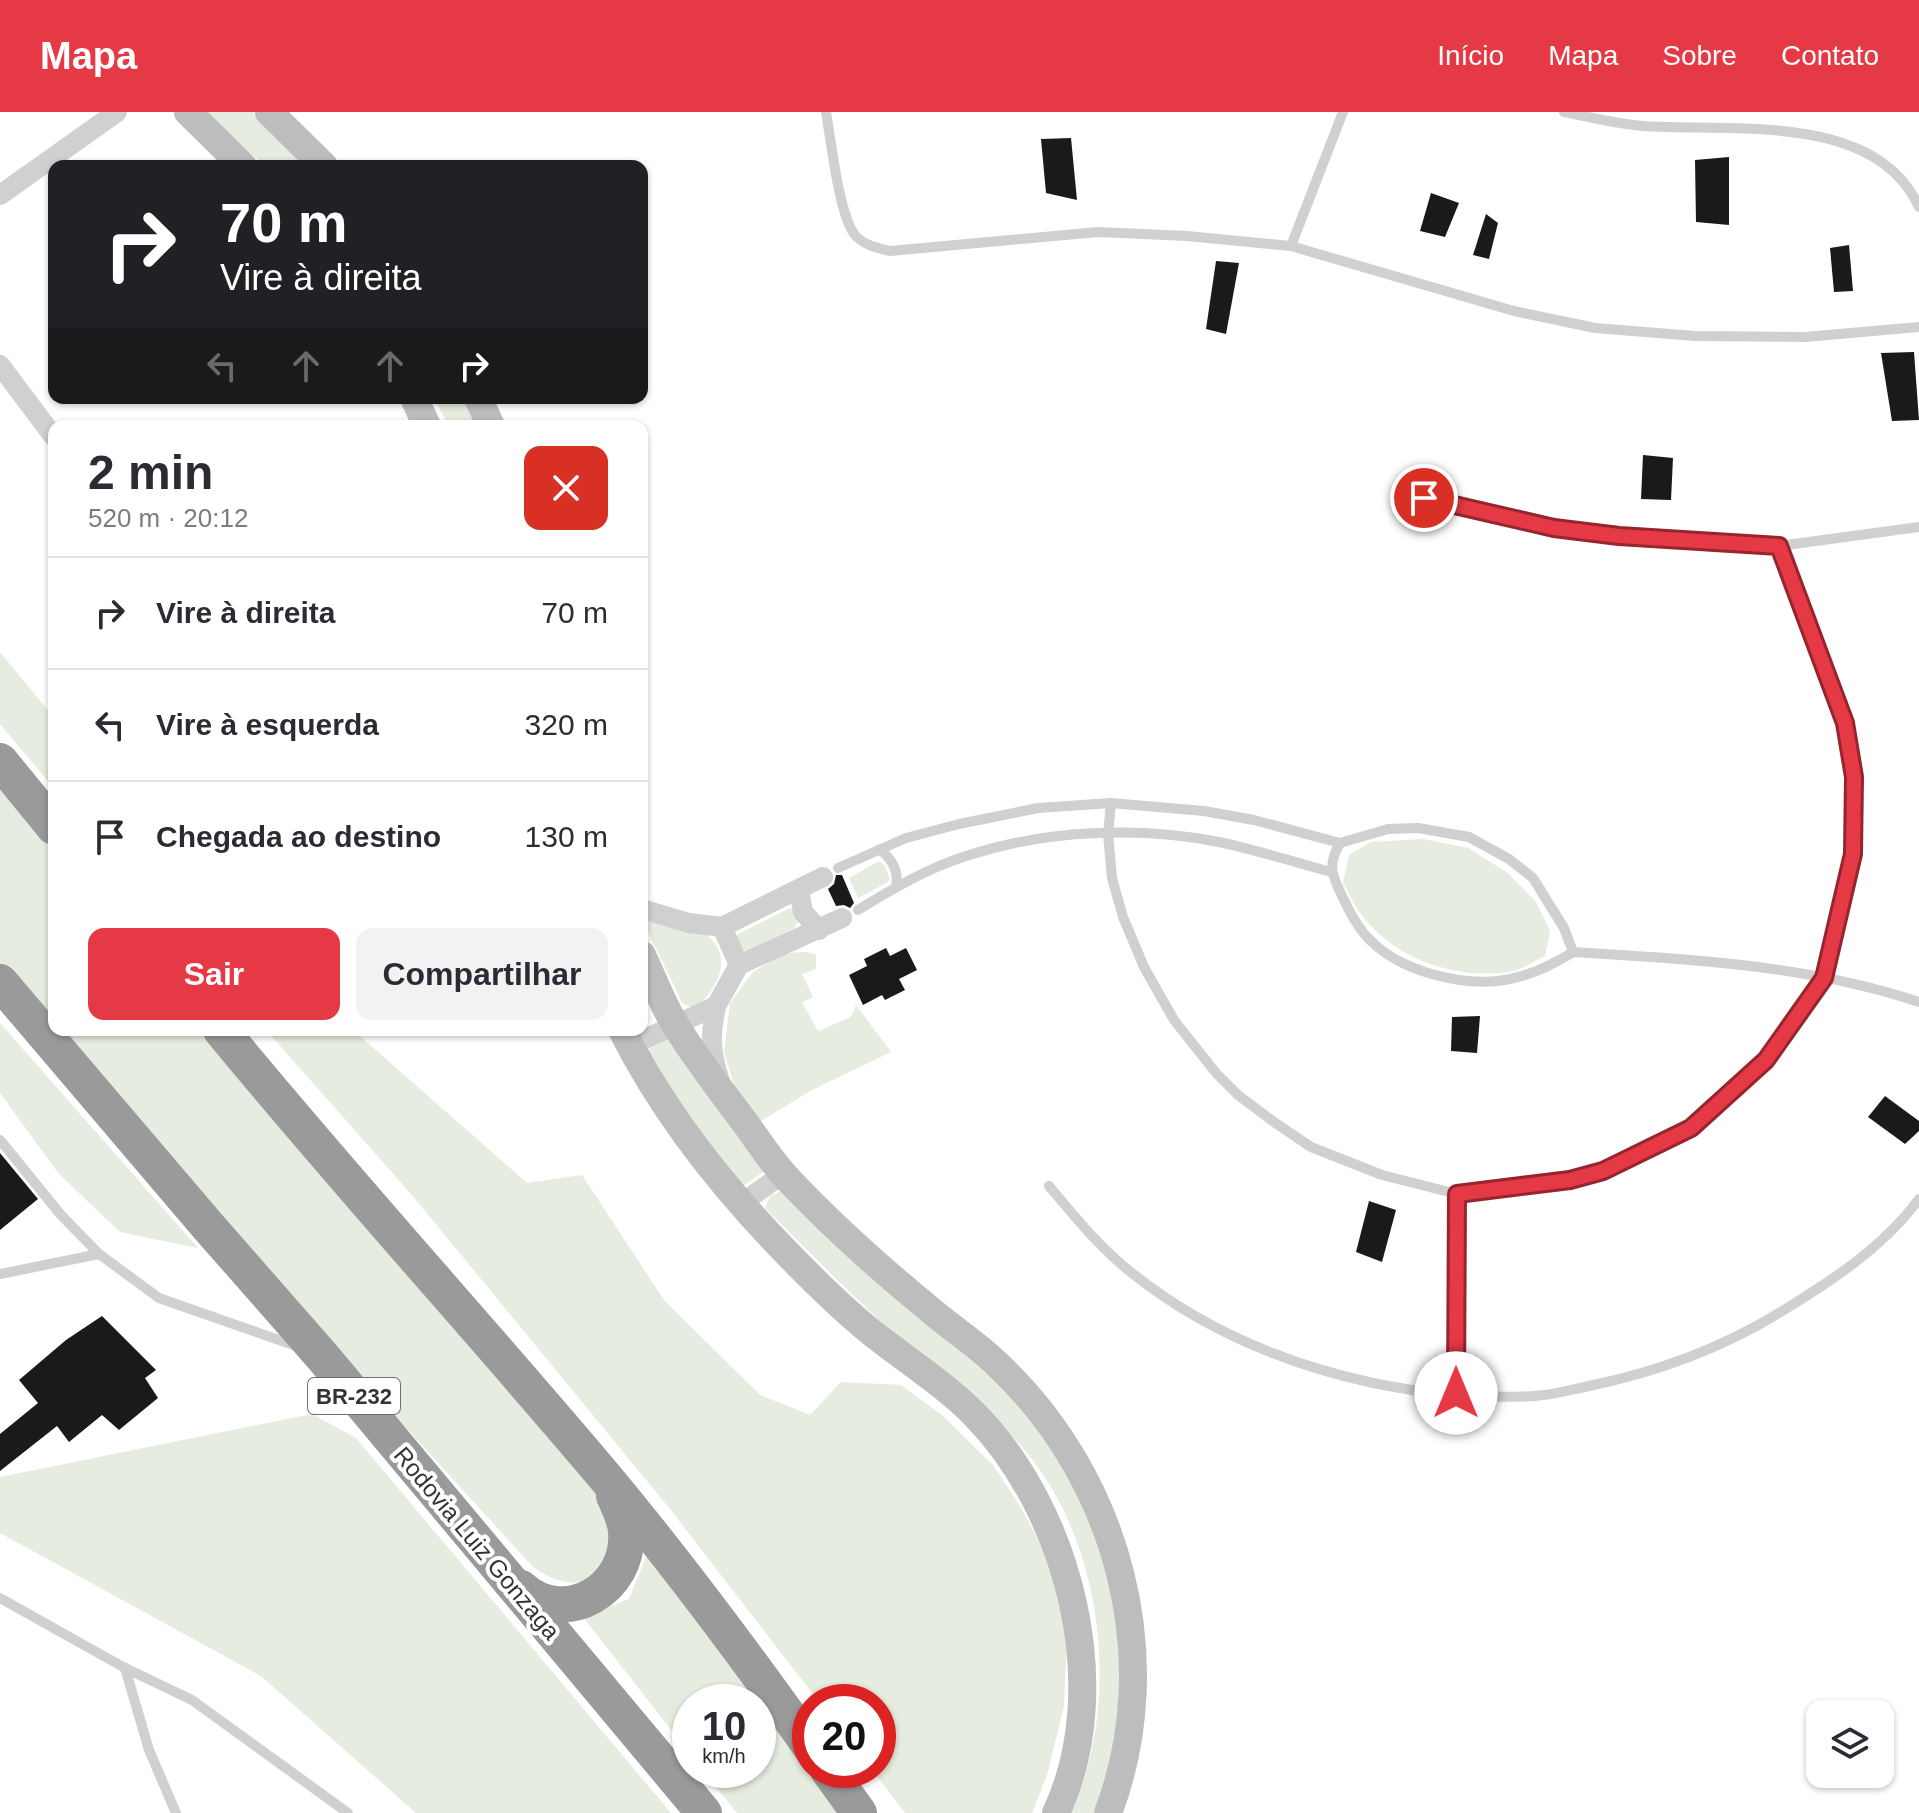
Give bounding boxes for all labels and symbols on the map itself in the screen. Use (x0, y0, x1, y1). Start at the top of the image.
pin (1390, 464, 1458, 532)
position arrow (1414, 1351, 1498, 1435)
road number: BR-232 (308, 1378, 400, 1414)
street label: Rodovia Luiz Gonzaga (389, 1441, 566, 1645)
speed limit sign: 20 (792, 1684, 896, 1788)

